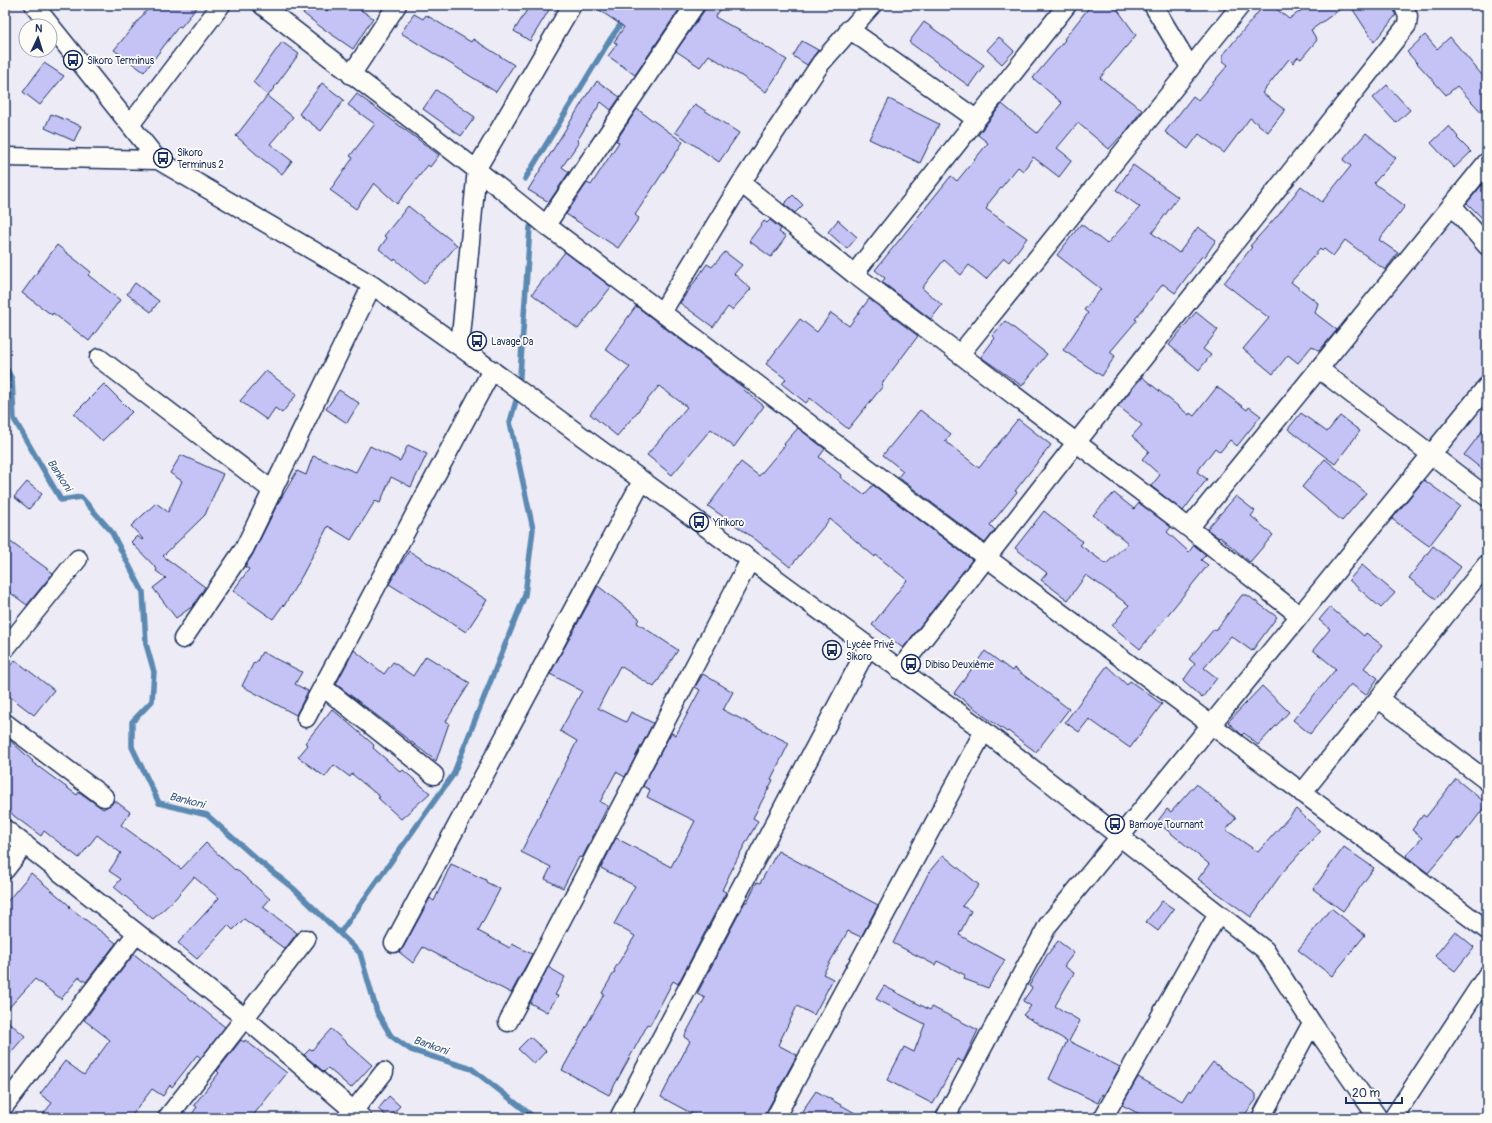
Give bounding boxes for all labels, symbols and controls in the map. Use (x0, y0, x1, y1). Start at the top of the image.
north arrow (18, 18, 58, 58)
text: N (34, 22, 43, 35)
bus stop icon: Sikoro Terminus (62, 49, 84, 71)
place label: Sikoro Terminus (87, 55, 155, 67)
bus stop icon: Sikoro Terminus 2 (152, 147, 174, 169)
place label: Sikoro Terminus 2 (177, 147, 224, 171)
bus stop icon: Lavage Da (466, 330, 488, 352)
place label: Lavage Da (491, 336, 534, 348)
water label: Bankoni (44, 457, 76, 496)
bus stop icon: Yirikoro (688, 511, 710, 533)
place label: Yirikoro (712, 517, 745, 529)
bus stop icon: Lycée Privé Sikoro (821, 639, 843, 661)
place label: Lycée Privé Sikoro (846, 639, 894, 663)
bus stop icon: Dibiso Deuxième (900, 653, 922, 675)
place label: Dibiso Deuxième (925, 659, 994, 671)
water label: Bankoni (168, 790, 208, 812)
bus stop icon: Bamoye Tournant (1104, 813, 1126, 835)
place label: Bamoye Tournant (1129, 819, 1204, 831)
water label: Bankoni (412, 1033, 452, 1058)
scale bar (1346, 1079, 1402, 1105)
text: 20 m (1352, 1086, 1381, 1101)

